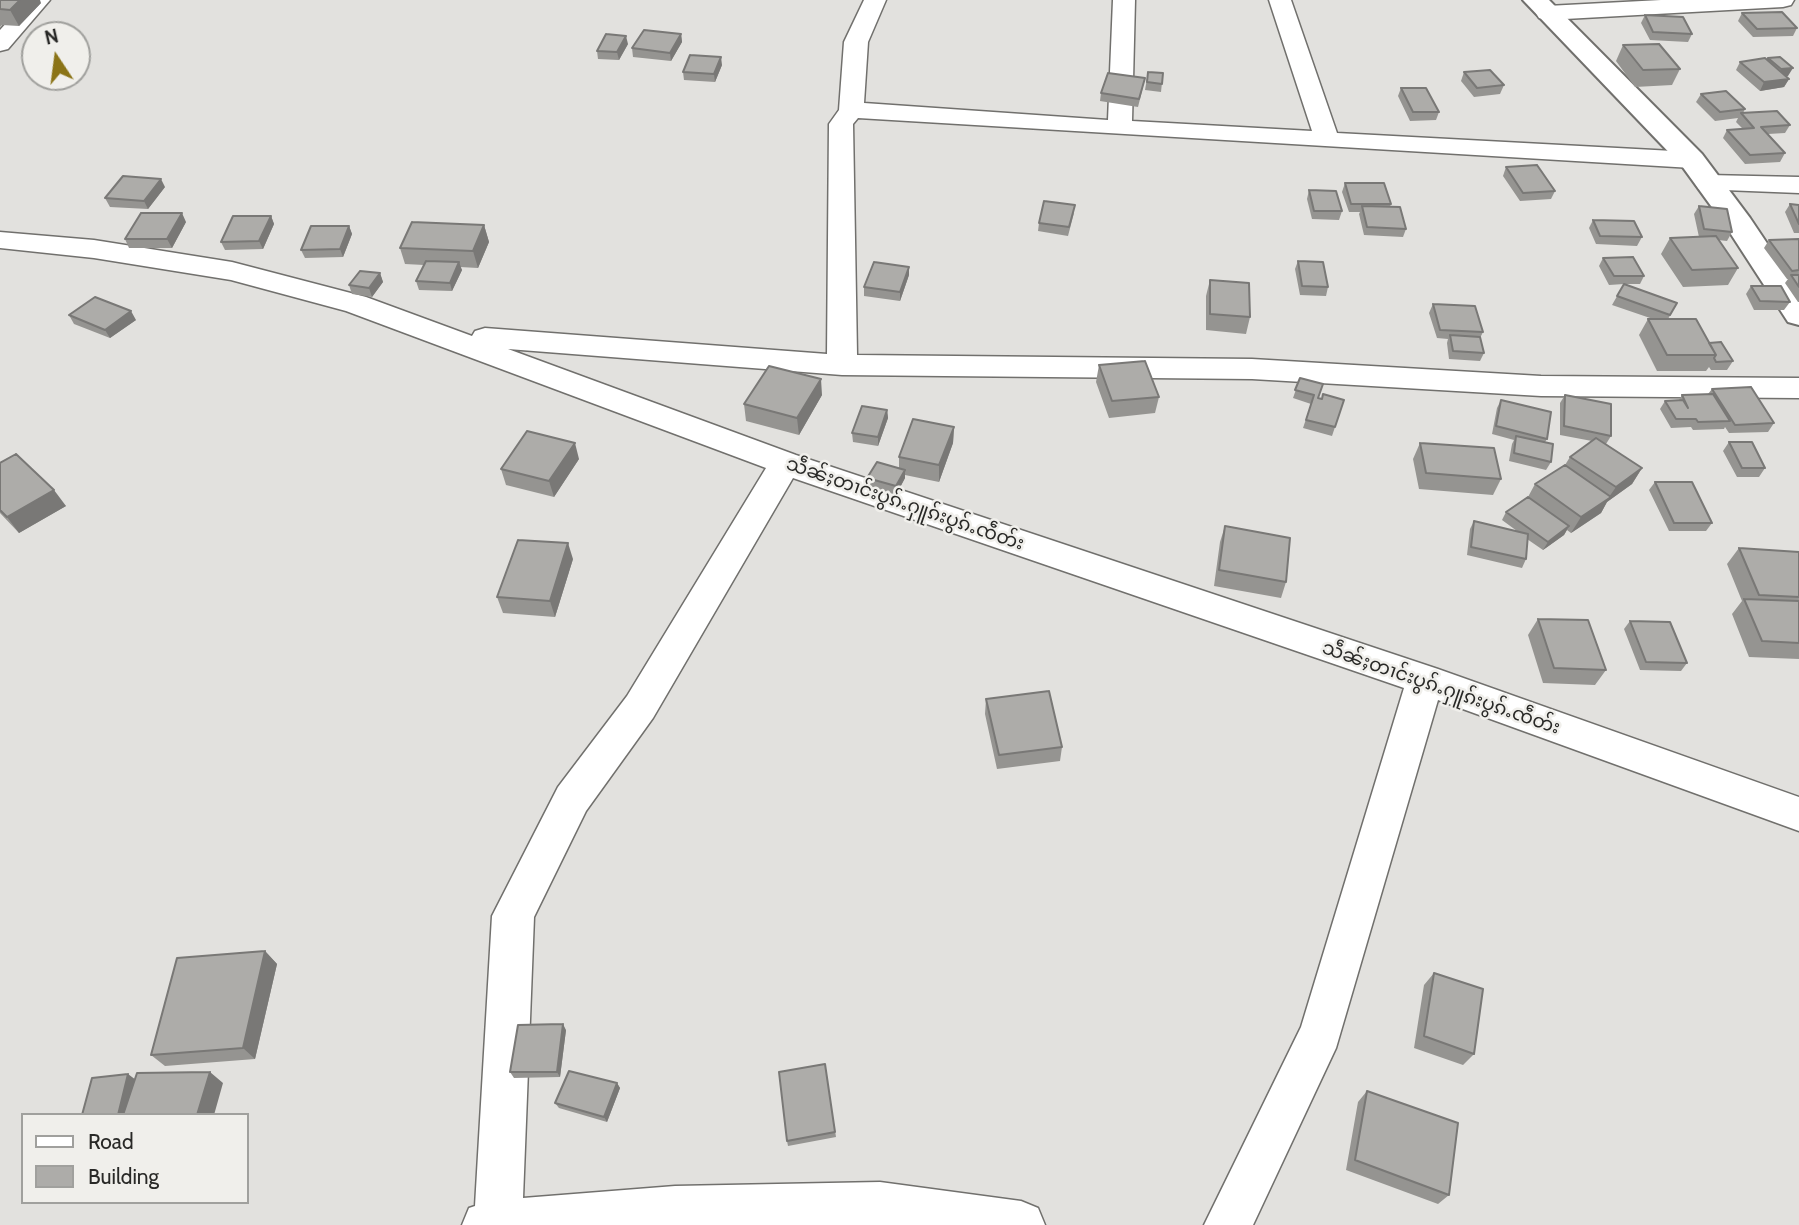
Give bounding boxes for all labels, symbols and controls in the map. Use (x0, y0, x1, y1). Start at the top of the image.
north arrow (21, 21, 91, 91)
text: N (42, 24, 61, 50)
street label: သဵၼ်ႈတၢင်းပွၵ်ႉႁူၵ်းပွၵ်ႉၸဵတ်း (783, 453, 1027, 555)
street label: သဵၼ်ႈတၢင်းပွၵ်ႉႁူၵ်းပွၵ်ႉၸဵတ်း (1319, 637, 1563, 739)
legend (21, 1113, 248, 1204)
text: Road (88, 1129, 134, 1154)
text: Building (88, 1164, 159, 1189)

